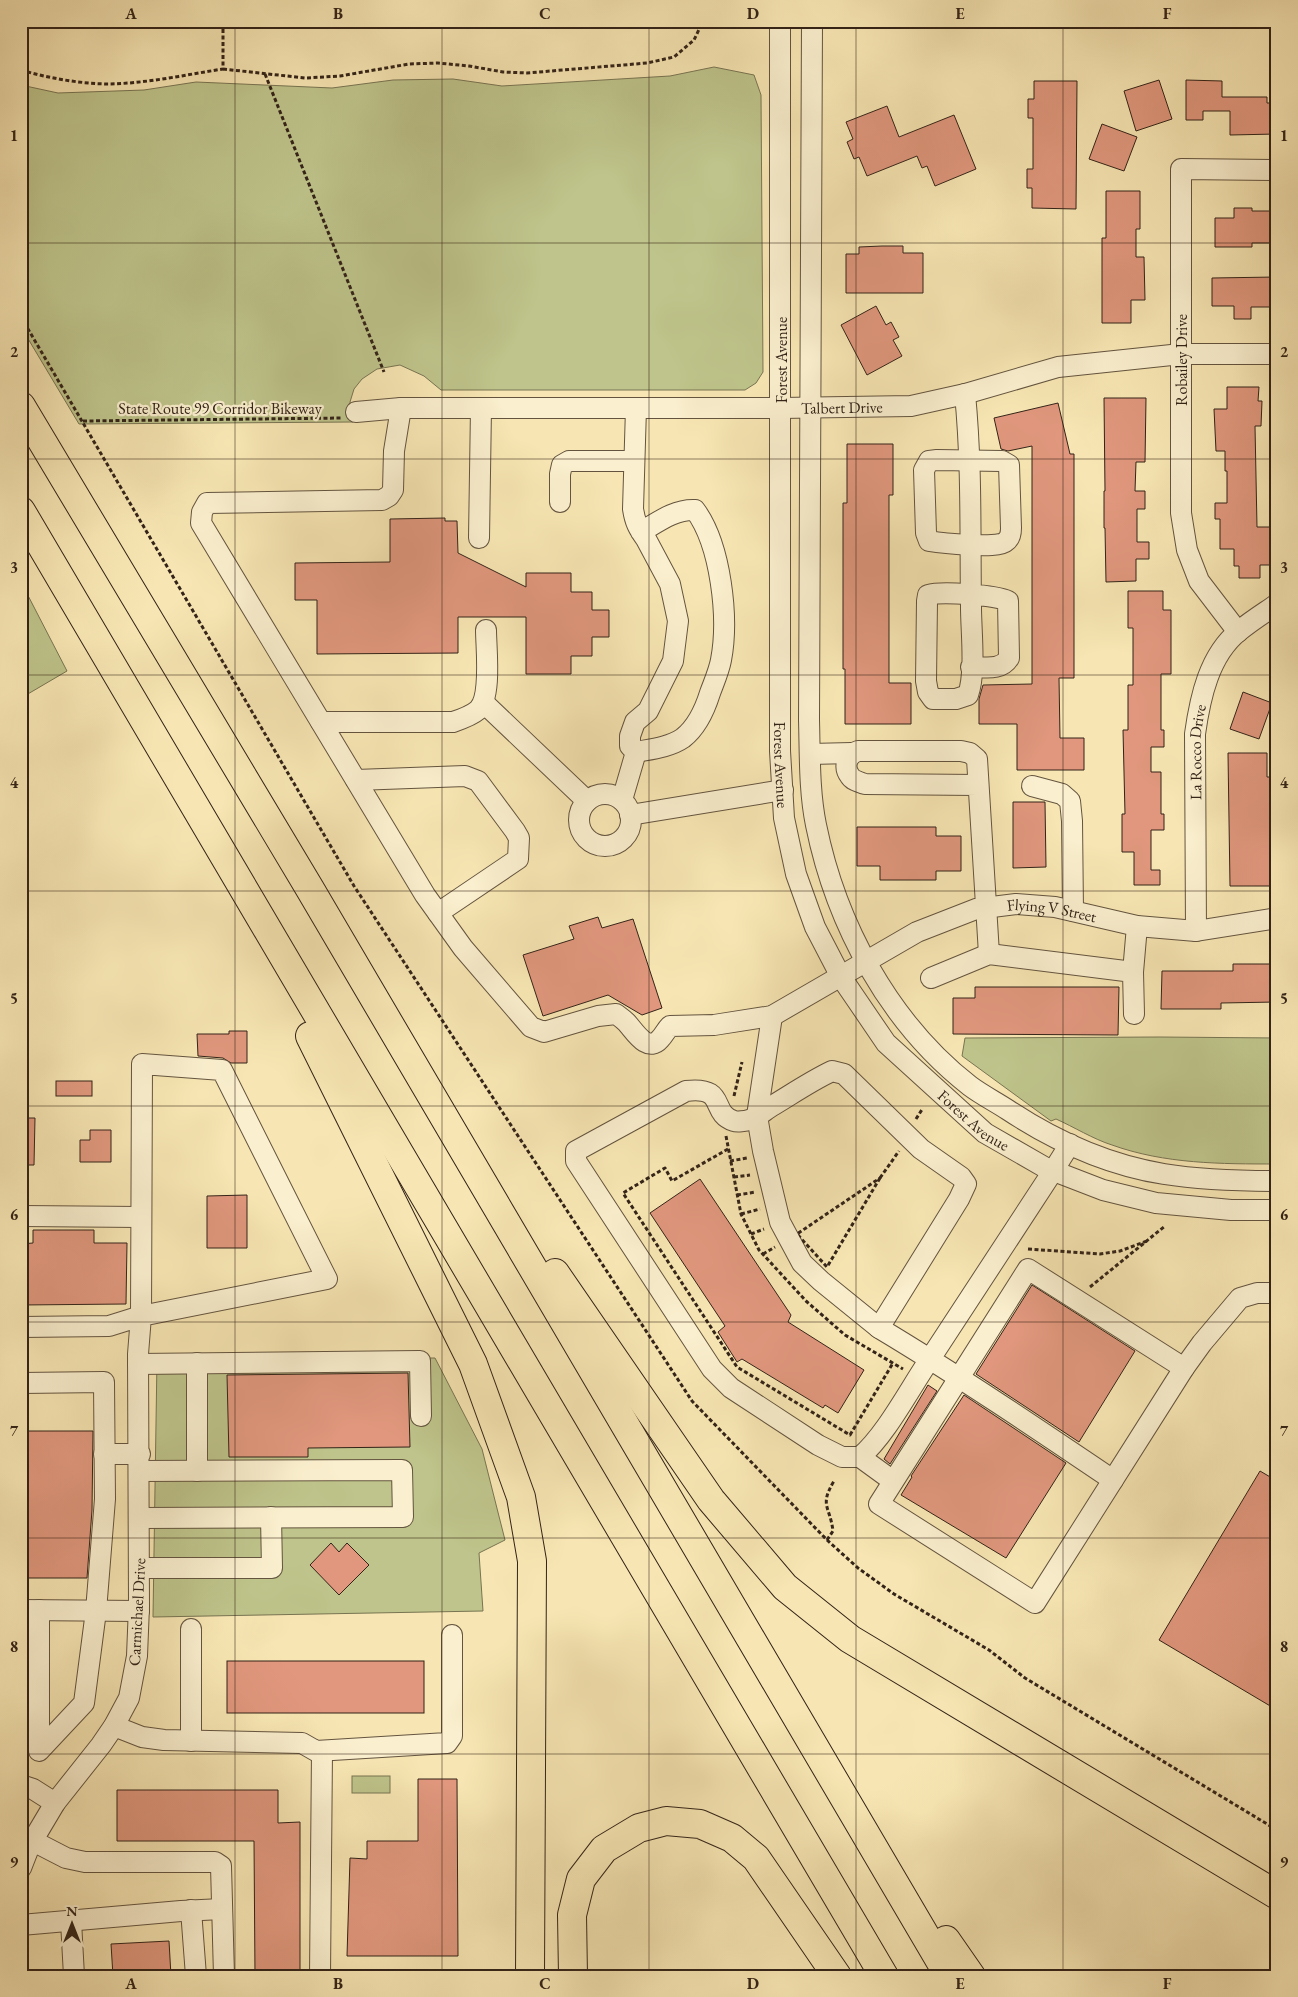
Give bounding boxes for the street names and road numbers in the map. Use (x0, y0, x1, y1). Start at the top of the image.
street label: Robailey Drive (1171, 314, 1192, 406)
street label: Forest Avenue (771, 317, 792, 403)
street label: Talbert Drive (801, 396, 883, 418)
street label: State Route 99 Corridor Bikeway (118, 398, 323, 419)
street label: La Rocco Drive (1184, 702, 1210, 800)
street label: Forest Avenue (769, 722, 794, 809)
street label: Flying V Street (1006, 893, 1099, 927)
street label: Forest Avenue (934, 1085, 1013, 1155)
street label: Carmichael Drive (124, 1557, 150, 1667)

